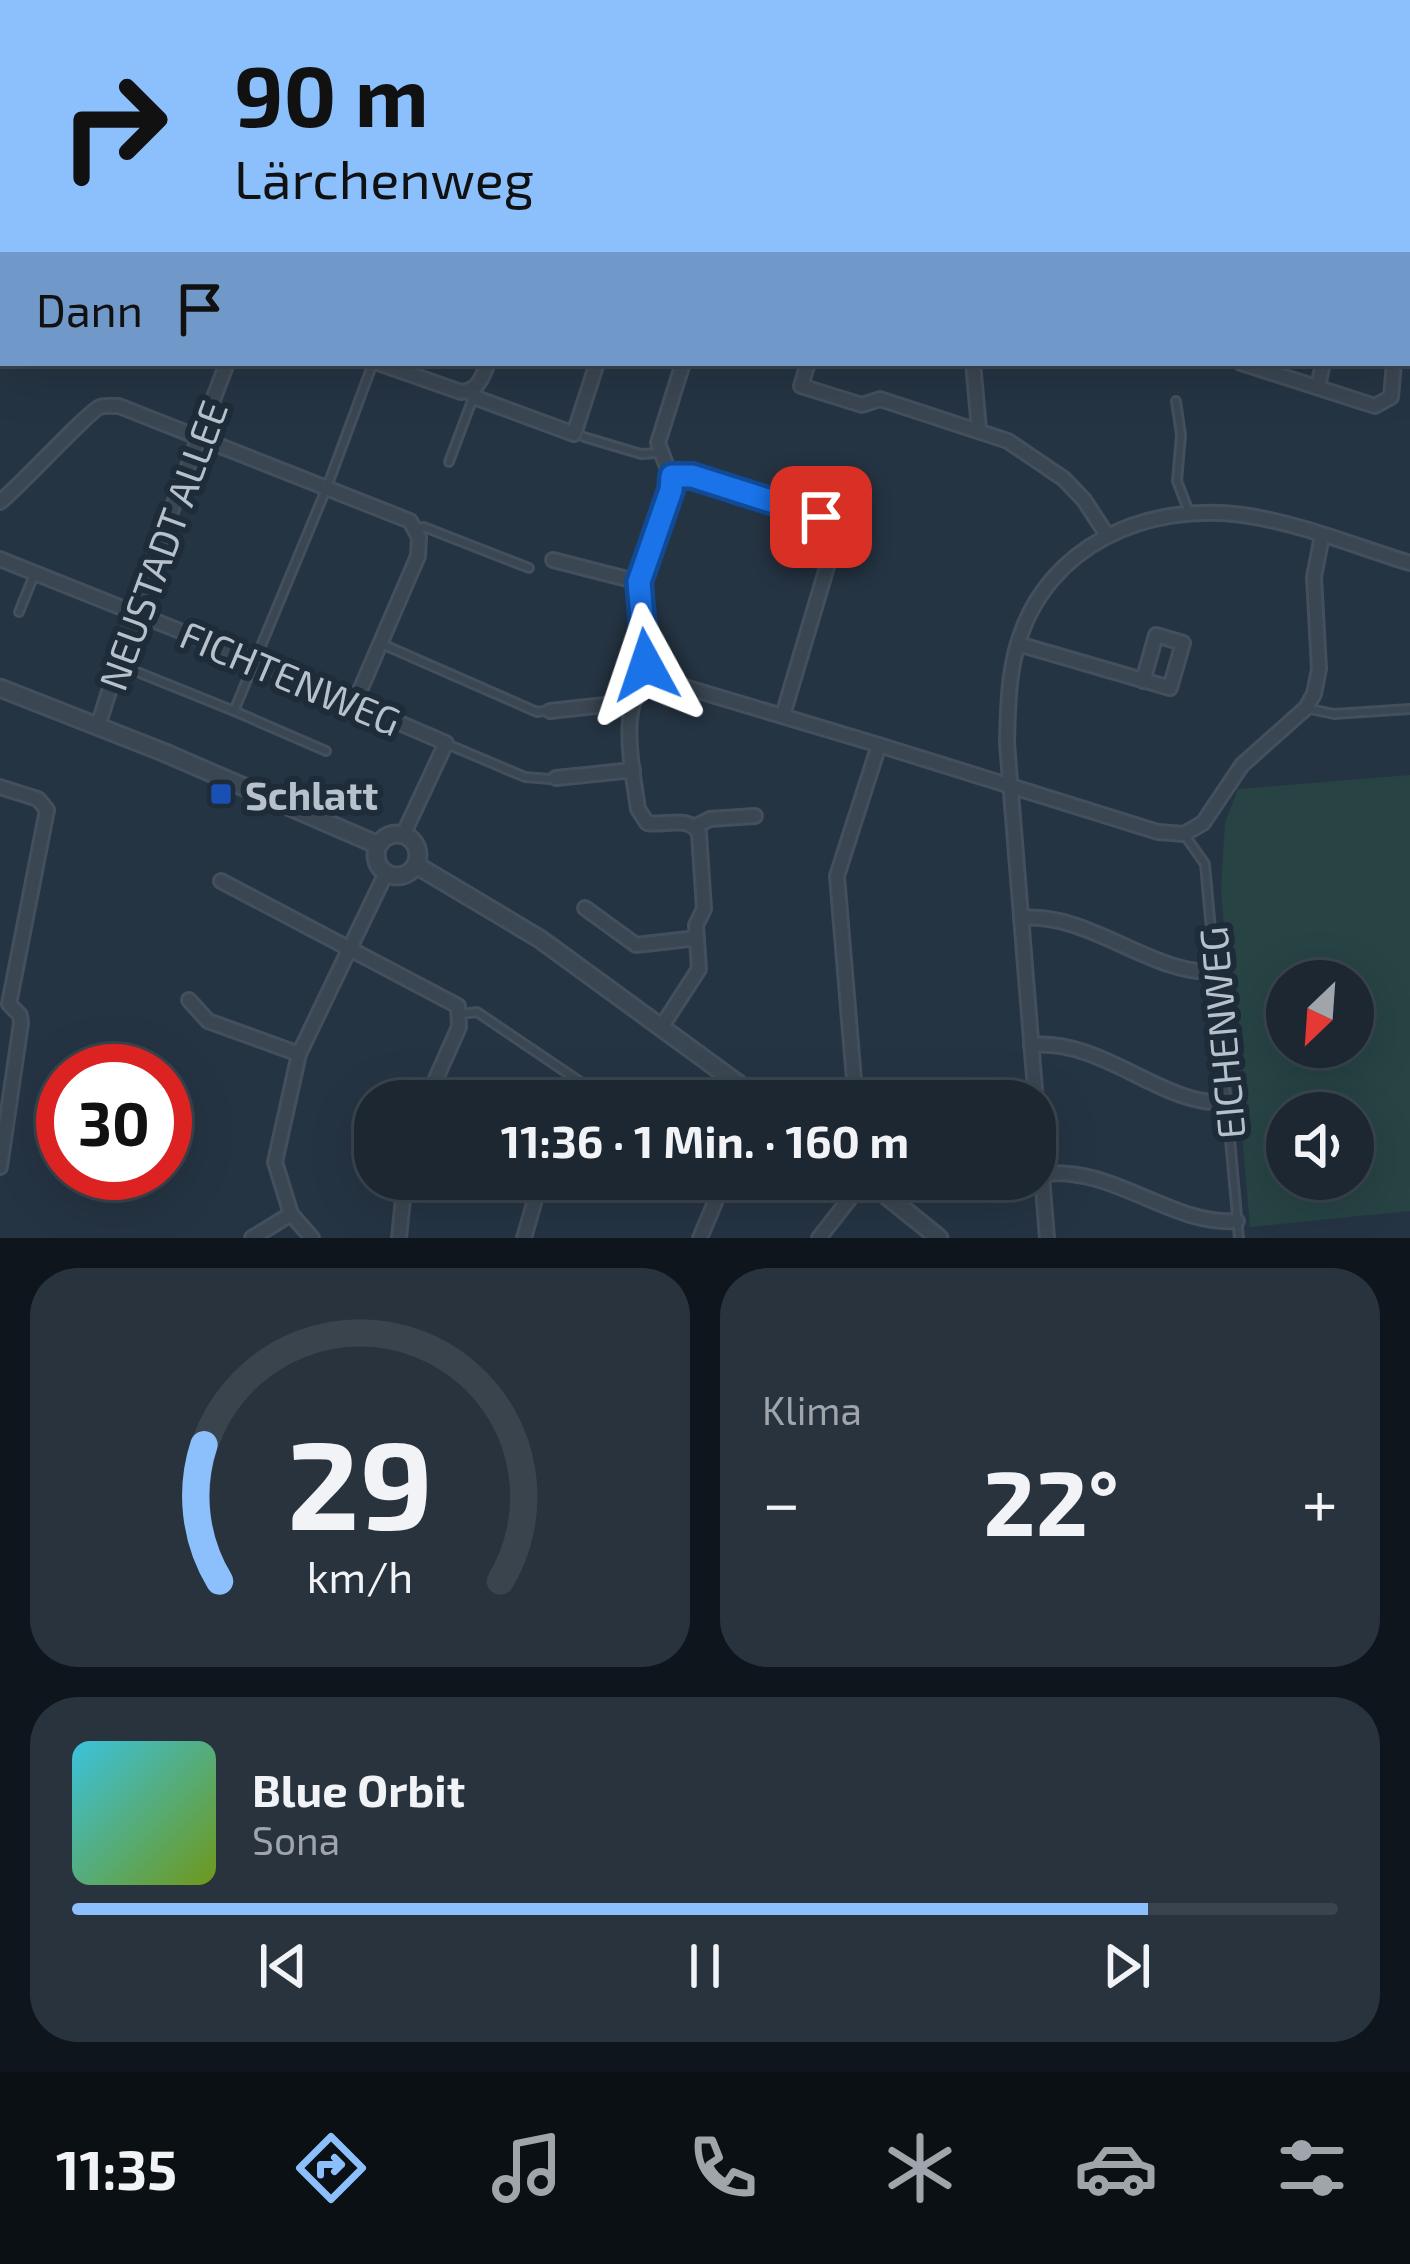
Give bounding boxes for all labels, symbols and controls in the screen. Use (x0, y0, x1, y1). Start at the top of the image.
text: 90 m (234, 43, 429, 144)
icon: right (36, 48, 192, 204)
text: Lärchenweg (234, 145, 534, 210)
icon: arrive (167, 276, 233, 342)
text: Dann (36, 282, 143, 336)
street label: NEUSTADT ALLEE (88, 394, 236, 696)
pin (770, 466, 872, 568)
icon: arrive (788, 484, 854, 550)
position arrow (583, 602, 709, 728)
street label: FICHTENWEG (174, 610, 408, 744)
place label: Schlatt (245, 771, 378, 818)
marker: Schlatt (208, 781, 234, 807)
street label: EICHENWEG (1188, 925, 1254, 1141)
north arrow (1266, 960, 1374, 1068)
map controls (1266, 960, 1374, 1200)
speed limit sign: 30 (36, 1044, 192, 1200)
button: sound (1266, 1092, 1374, 1200)
text: 11:36 · 1 Min. · 160 m (501, 1113, 909, 1167)
text: Klima (762, 1386, 862, 1433)
text: 29 (287, 1405, 433, 1555)
text: 22° (983, 1446, 1119, 1554)
text: − (762, 1461, 801, 1540)
text: + (1302, 1461, 1338, 1540)
text: km/h (307, 1549, 413, 1601)
text: Blue Orbit (252, 1762, 465, 1816)
text: Sona (252, 1816, 340, 1863)
icon: previous (250, 1933, 316, 1999)
icon: pause (672, 1933, 738, 1999)
icon: next (1094, 1933, 1160, 1999)
icon: directions (289, 2126, 373, 2210)
icon: music (485, 2126, 569, 2210)
icon: phone (681, 2126, 765, 2210)
icon: climate (878, 2126, 962, 2210)
icon: car (1074, 2126, 1158, 2210)
icon: filters (1270, 2126, 1354, 2210)
text: 11:35 (56, 2136, 177, 2201)

